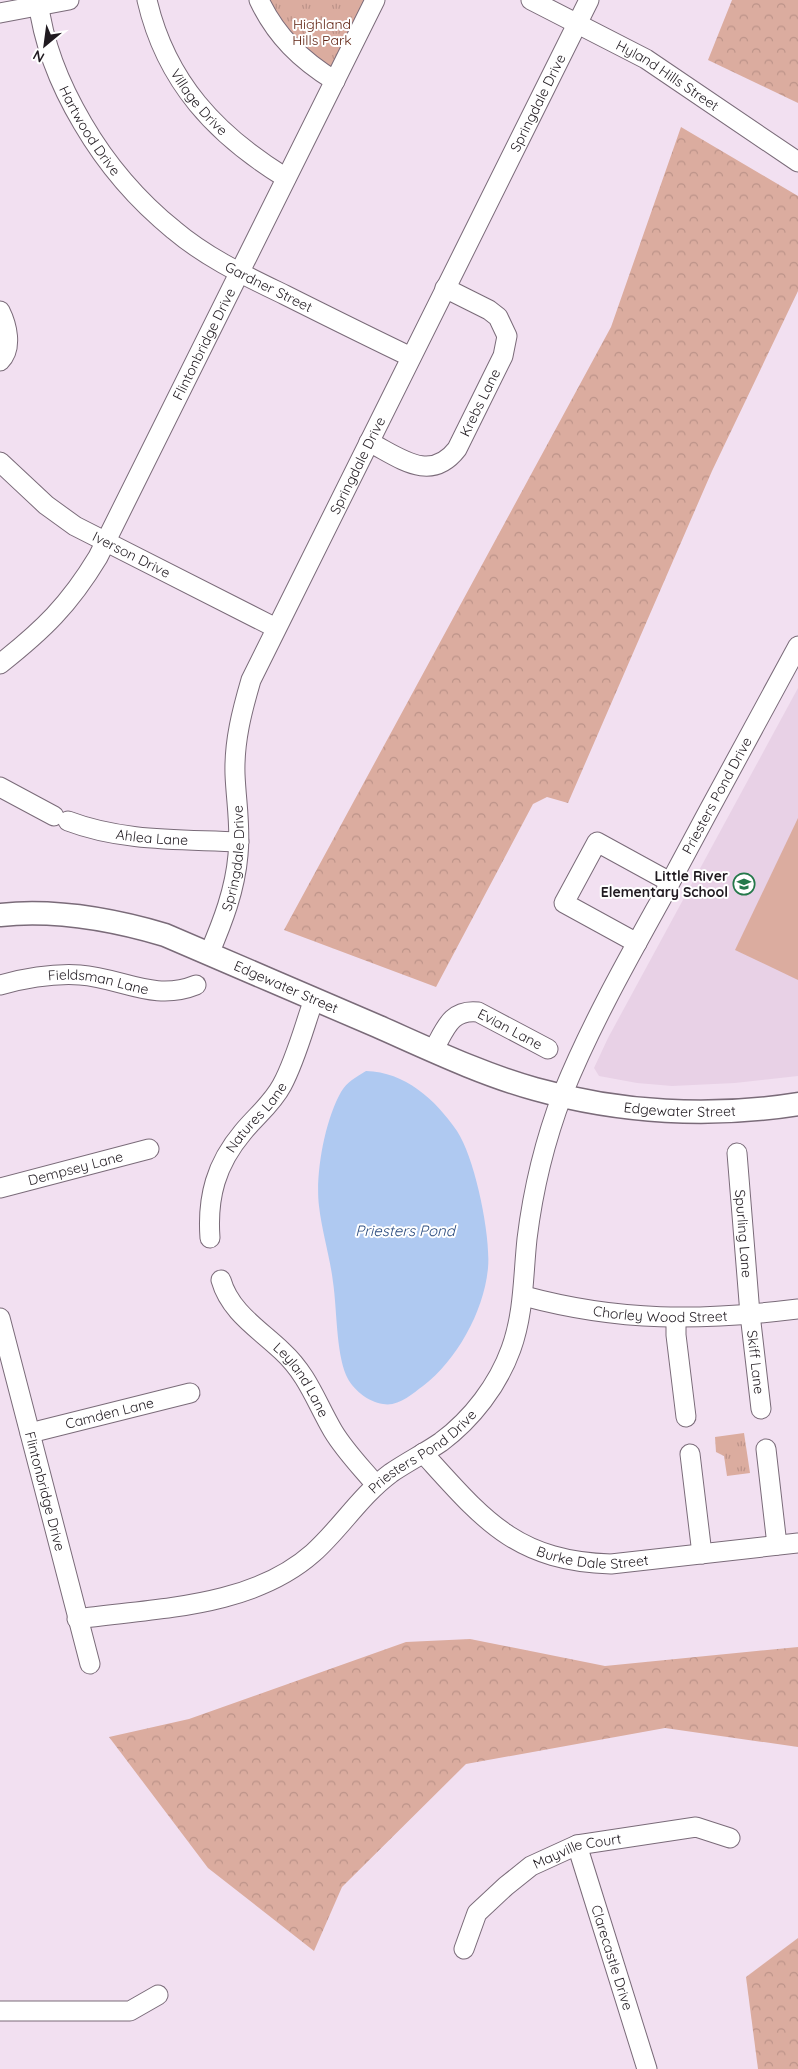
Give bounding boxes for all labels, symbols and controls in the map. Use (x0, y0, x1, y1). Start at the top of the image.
park label: Highland Hills Park (292, 15, 352, 49)
north arrow (20, 20, 70, 70)
street label: Hyland Hills Street (613, 36, 722, 115)
text: N (30, 46, 48, 67)
street label: Springdale Drive (506, 51, 570, 155)
street label: Village Drive (166, 66, 231, 139)
street label: Hartwood Drive (55, 83, 125, 179)
street label: Gardner Street (222, 257, 316, 316)
street label: Flintonbridge Drive (169, 285, 239, 403)
street label: Krebs Lane (456, 366, 504, 439)
street label: Springdale Drive (326, 414, 389, 517)
street label: Iverson Drive (89, 527, 173, 582)
street label: Priesters Pond Drive (678, 734, 756, 857)
street label: Springdale Drive (217, 804, 248, 913)
street label: Ahlea Lane (115, 825, 189, 849)
place label: Little River Elementary School (601, 867, 728, 901)
school or university icon: Little River Elementary School (732, 872, 756, 896)
street label: Edgewater Street (231, 957, 341, 1018)
street label: Fieldsman Lane (47, 966, 150, 998)
street label: Evian Lane (475, 1005, 546, 1053)
street label: Natures Lane (222, 1079, 291, 1156)
street label: Edgewater Street (623, 1098, 736, 1121)
street label: Dempsey Lane (26, 1147, 125, 1189)
street label: Spurling Lane (731, 1189, 756, 1279)
water label: Priesters Pond (355, 1221, 457, 1240)
street label: Chorley Wood Street (592, 1302, 728, 1326)
street label: Skiff Lane (743, 1329, 768, 1395)
street label: Leyland Lane (270, 1338, 333, 1420)
street label: Camden Lane (63, 1393, 156, 1433)
street label: Priesters Pond Drive (364, 1406, 480, 1497)
street label: Flintonbridge Drive (21, 1430, 69, 1553)
street label: Burke Dale Street (534, 1542, 650, 1573)
street label: Mayville Court (530, 1829, 623, 1873)
street label: Clarecastle Drive (587, 1903, 637, 2013)

